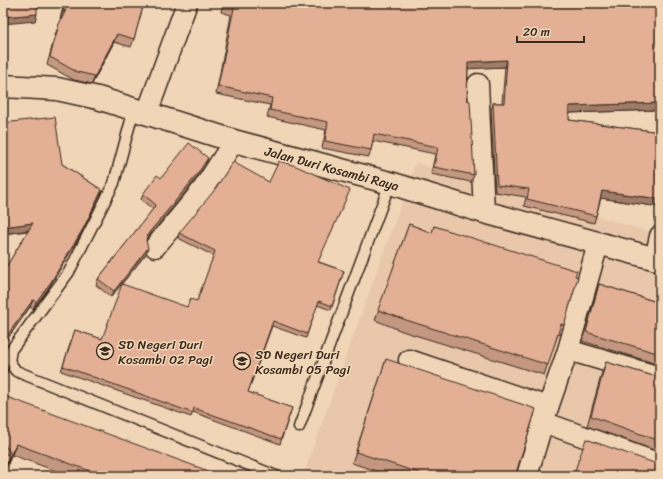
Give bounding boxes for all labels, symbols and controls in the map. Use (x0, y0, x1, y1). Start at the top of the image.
scale bar (517, 18, 584, 44)
text: 20 m (523, 21, 550, 43)
street label: Jalan Duri Kosambi Raya (261, 139, 402, 198)
place label: SD Negeri Duri Kosambi 02 Pagi (118, 333, 213, 371)
school or university icon: SD Negeri Duri Kosambi 02 Pagi (95, 341, 115, 361)
place label: SD Negeri Duri Kosambi 05 Pagi (255, 343, 350, 381)
school or university icon: SD Negeri Duri Kosambi 05 Pagi (232, 351, 252, 371)

